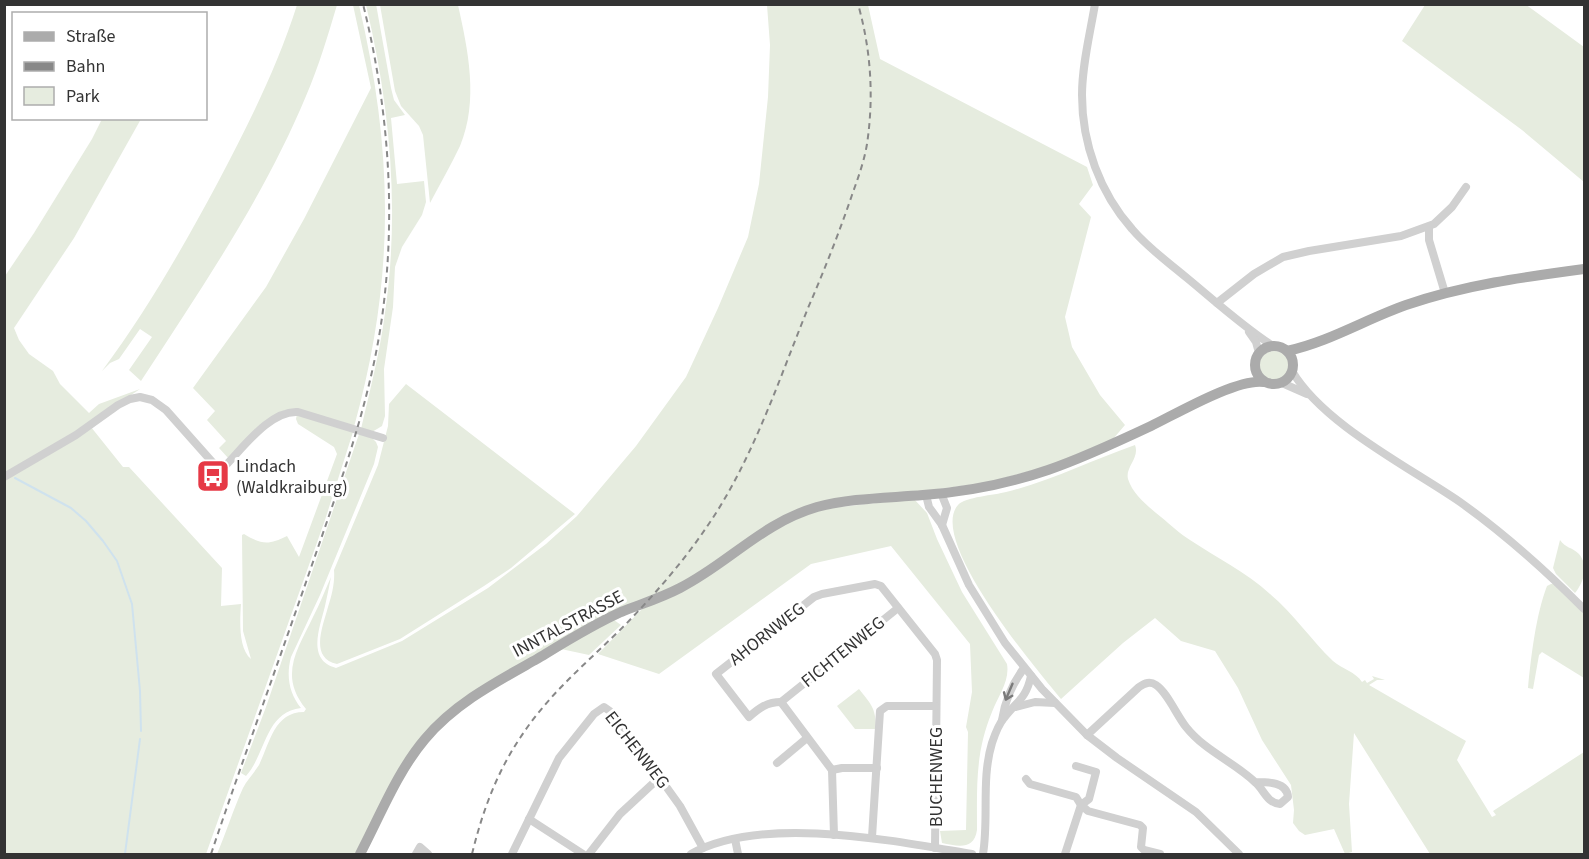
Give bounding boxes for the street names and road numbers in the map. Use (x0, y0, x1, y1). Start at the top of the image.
street label: INNTALSTRASSE (508, 584, 628, 664)
street label: AHORNWEG (724, 596, 810, 672)
street label: FICHTENWEG (796, 610, 890, 694)
street label: EICHENWEG (599, 706, 675, 794)
street label: BUCHENWEG (924, 727, 949, 827)

